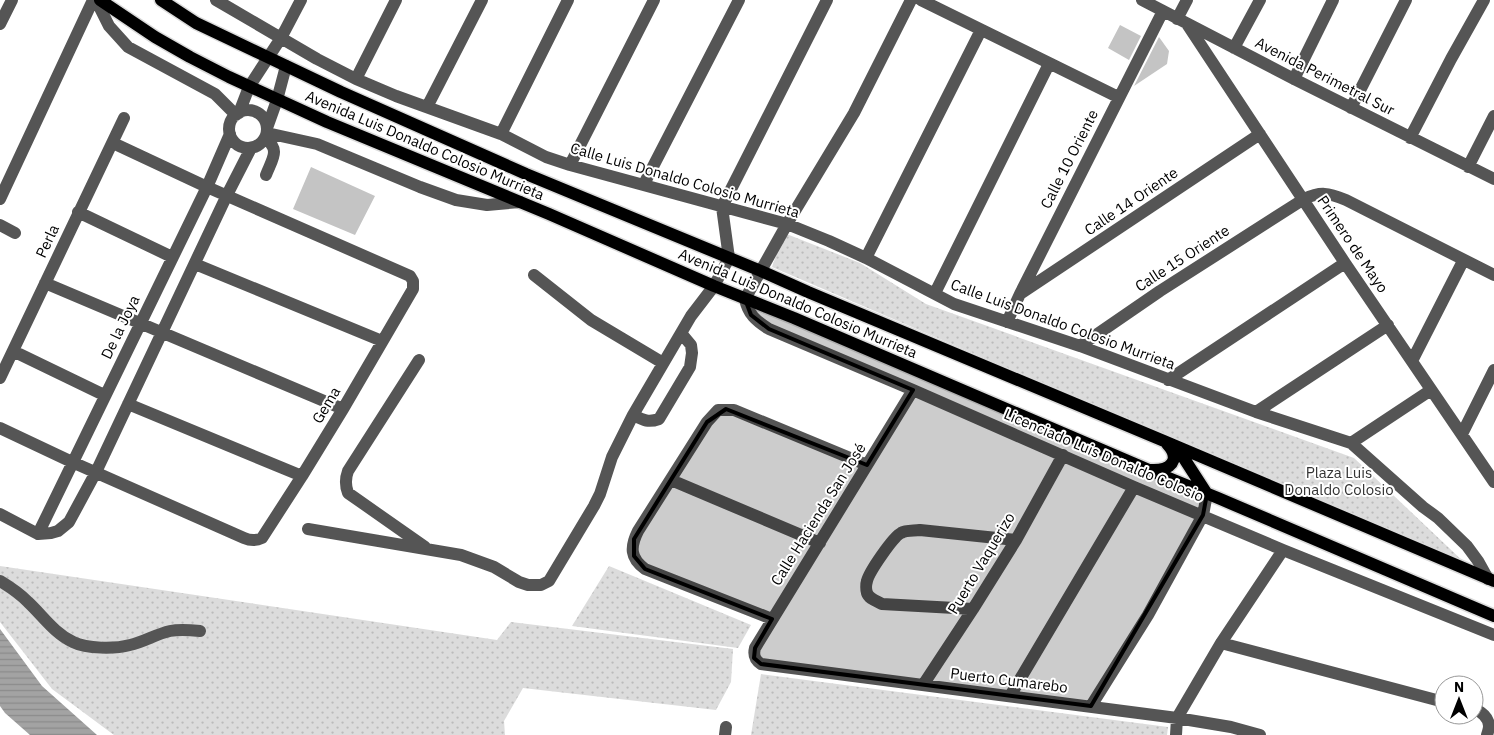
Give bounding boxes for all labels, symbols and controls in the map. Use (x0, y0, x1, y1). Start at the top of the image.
street label: Avenida Perimetral Sur (1252, 33, 1398, 120)
street label: Avenida Luis Donaldo Colosio Murrieta (303, 86, 547, 204)
street label: Calle 10 Oriente (1036, 106, 1102, 212)
street label: Calle Luis Donaldo Colosio Murrieta (568, 138, 802, 222)
street label: Calle 14 Oriente (1081, 163, 1181, 239)
street label: Primero de Mayo (1313, 192, 1393, 296)
street label: Calle 15 Oriente (1131, 220, 1233, 296)
street label: Perla (31, 221, 63, 261)
street label: Avenida Luis Donaldo Colosio Murrieta (676, 244, 920, 362)
street label: Calle Luis Donaldo Colosio Murrieta (948, 274, 1178, 374)
street label: De la Joya (96, 292, 144, 362)
street label: Gema (308, 383, 344, 427)
street label: Licenciado Luis Donaldo Colosio (1001, 404, 1207, 506)
street label: Calle Hacienda San José (766, 439, 870, 589)
park label: Plaza Luis Donaldo Colosio (1284, 463, 1394, 499)
street label: Puerto Vaquerizo (943, 509, 1019, 617)
street label: Puerto Cumarebo (949, 663, 1069, 697)
north arrow (1434, 675, 1484, 725)
text: N (1454, 678, 1464, 696)

